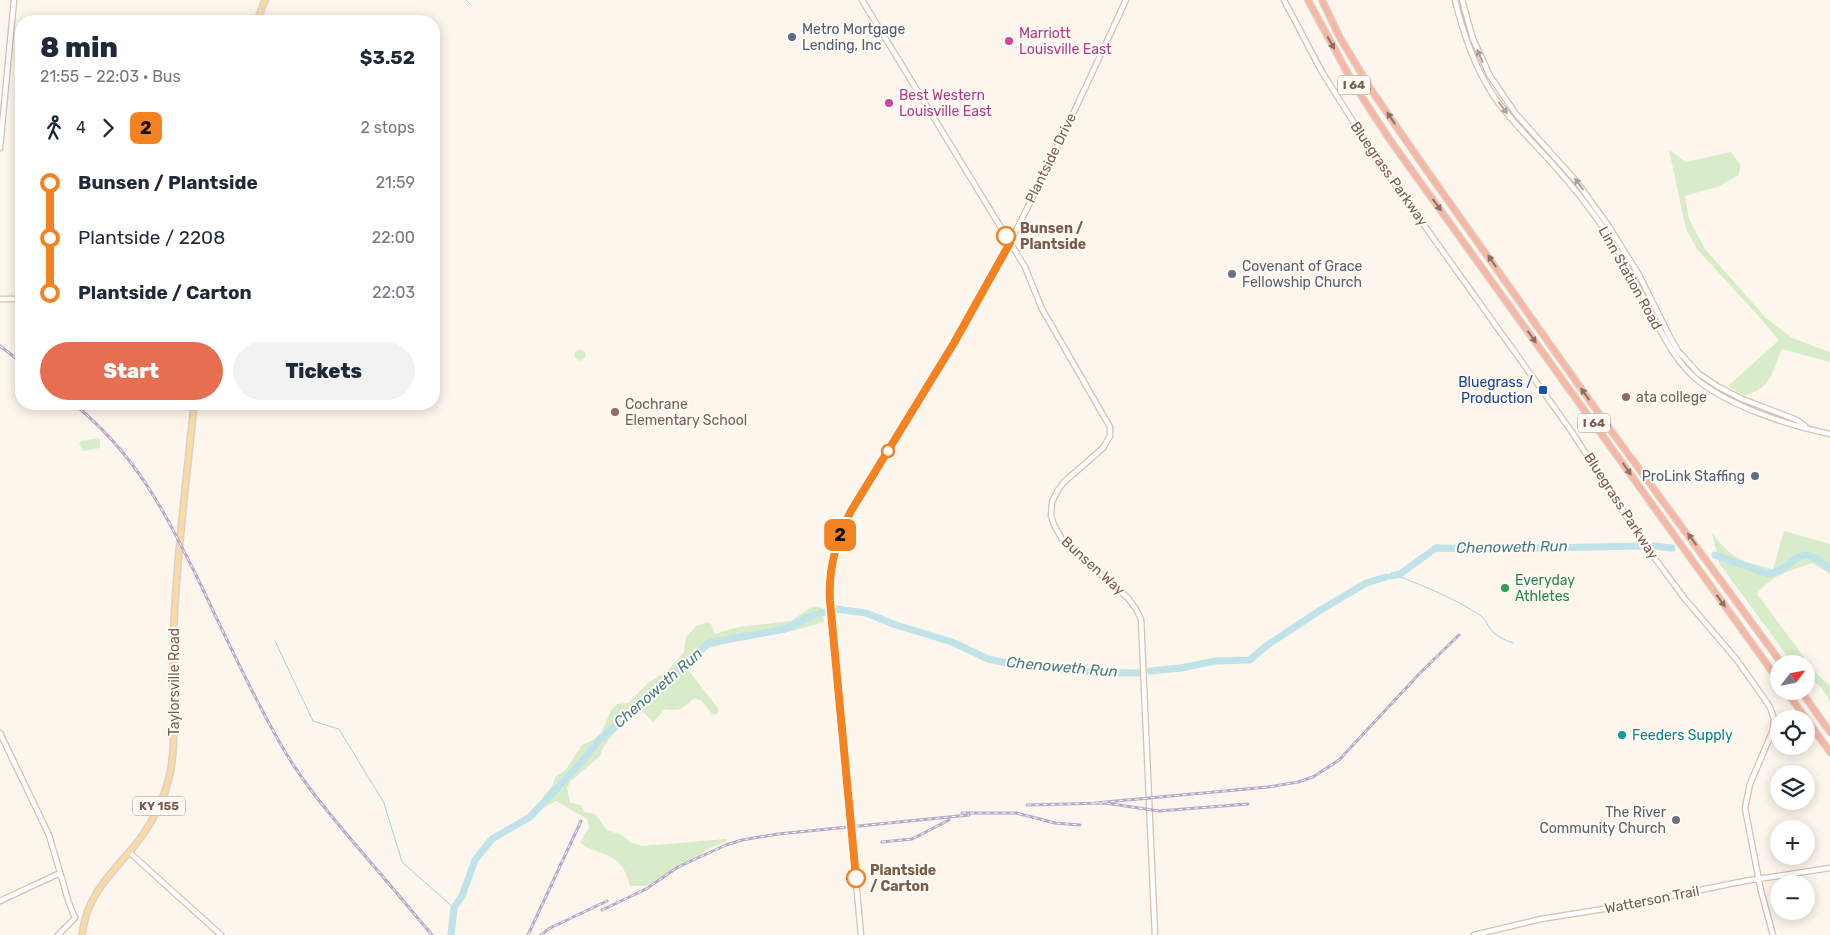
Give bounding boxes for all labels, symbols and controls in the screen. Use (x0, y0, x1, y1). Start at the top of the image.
place label: Metro Mortgage Lending, Inc (802, 21, 905, 54)
place label: Marriott Louisville East (1019, 25, 1112, 58)
text: 8 min (40, 31, 118, 64)
marker: Metro Mortgage Lending, Inc (786, 31, 798, 43)
marker: Marriott Louisville East (1003, 35, 1015, 47)
one-way arrow (1327, 36, 1335, 51)
text: $3.52 (360, 46, 415, 69)
one-way arrow (1476, 49, 1484, 63)
text: 21:55 – 22:03 · Bus (40, 67, 181, 86)
road number: I 64 (1338, 76, 1370, 94)
place label: Best Western Louisville East (899, 87, 992, 120)
marker: Best Western Louisville East (883, 97, 895, 109)
one-way arrow (1497, 101, 1508, 114)
street label: Plantside Drive (1022, 110, 1080, 206)
one-way arrow (1386, 111, 1396, 125)
icon: walk (40, 114, 68, 142)
icon: forward (94, 114, 122, 142)
text: 2 (140, 117, 152, 139)
text: 4 (76, 118, 86, 137)
text: 2 stops (360, 118, 415, 137)
street label: Bluegrass Parkway (1347, 119, 1432, 230)
text: Bunsen / Plantside (78, 171, 258, 194)
text: 21:59 (376, 173, 415, 192)
one-way arrow (1573, 178, 1584, 191)
one-way arrow (1432, 198, 1442, 212)
place label: Bunsen / Plantside (1020, 220, 1086, 253)
street label: Linn Station Road (1595, 223, 1665, 333)
text: Plantside / 2208 (78, 226, 225, 249)
marker: Bunsen / Plantside (996, 226, 1016, 246)
text: 22:00 (372, 228, 415, 247)
one-way arrow (1487, 254, 1497, 268)
place label: Covenant of Grace Fellowship Church (1242, 258, 1363, 291)
marker: Covenant of Grace Fellowship Church (1226, 268, 1238, 280)
text: Plantside / Carton (78, 281, 252, 304)
text: 22:03 (372, 283, 415, 302)
one-way arrow (1527, 330, 1537, 344)
button: Start (40, 342, 223, 400)
button: Tickets (233, 342, 415, 400)
place label: Bluegrass / Production (1458, 374, 1533, 407)
marker: Bluegrass / Production (1537, 384, 1549, 396)
one-way arrow (1580, 388, 1591, 401)
place label: ata college (1636, 389, 1707, 406)
marker: ata college (1620, 391, 1632, 403)
place label: Cochrane Elementary School (625, 396, 747, 429)
marker: Cochrane Elementary School (609, 406, 621, 418)
road number: I 64 (1578, 413, 1610, 432)
unlabelled marker (881, 444, 895, 458)
street label: Bluegrass Parkway (1580, 450, 1662, 563)
one-way arrow (1622, 462, 1632, 476)
place label: ProLink Staffing (1642, 468, 1745, 485)
marker: ProLink Staffing (1749, 470, 1761, 482)
line badge: 2 (824, 519, 856, 551)
text: 2 (834, 524, 846, 546)
one-way arrow (1687, 532, 1697, 546)
street label: Bunsen Way (1058, 533, 1128, 599)
water label: Chenoweth Run (1456, 537, 1568, 557)
place label: Everyday Athletes (1515, 572, 1575, 605)
marker: Everyday Athletes (1499, 582, 1511, 594)
one-way arrow (1716, 594, 1726, 608)
street label: Taylorsville Road (166, 628, 183, 736)
water label: Chenoweth Run (610, 645, 706, 731)
water label: Chenoweth Run (1006, 653, 1118, 681)
north arrow (1770, 655, 1815, 700)
map controls (1770, 655, 1815, 920)
button: locate (1770, 710, 1815, 755)
place label: Feeders Supply (1632, 727, 1733, 744)
marker: Feeders Supply (1616, 729, 1628, 741)
button: layers (1770, 765, 1815, 810)
road number: KY 155 (133, 796, 185, 816)
place label: The River Community Church (1539, 804, 1667, 837)
marker: The River Community Church (1670, 814, 1682, 826)
button: + (1770, 820, 1815, 865)
place label: Plantside / Carton (870, 862, 936, 895)
marker: Plantside / Carton (846, 868, 866, 888)
button: − (1770, 875, 1815, 920)
street label: Watterson Trail (1603, 882, 1701, 918)

